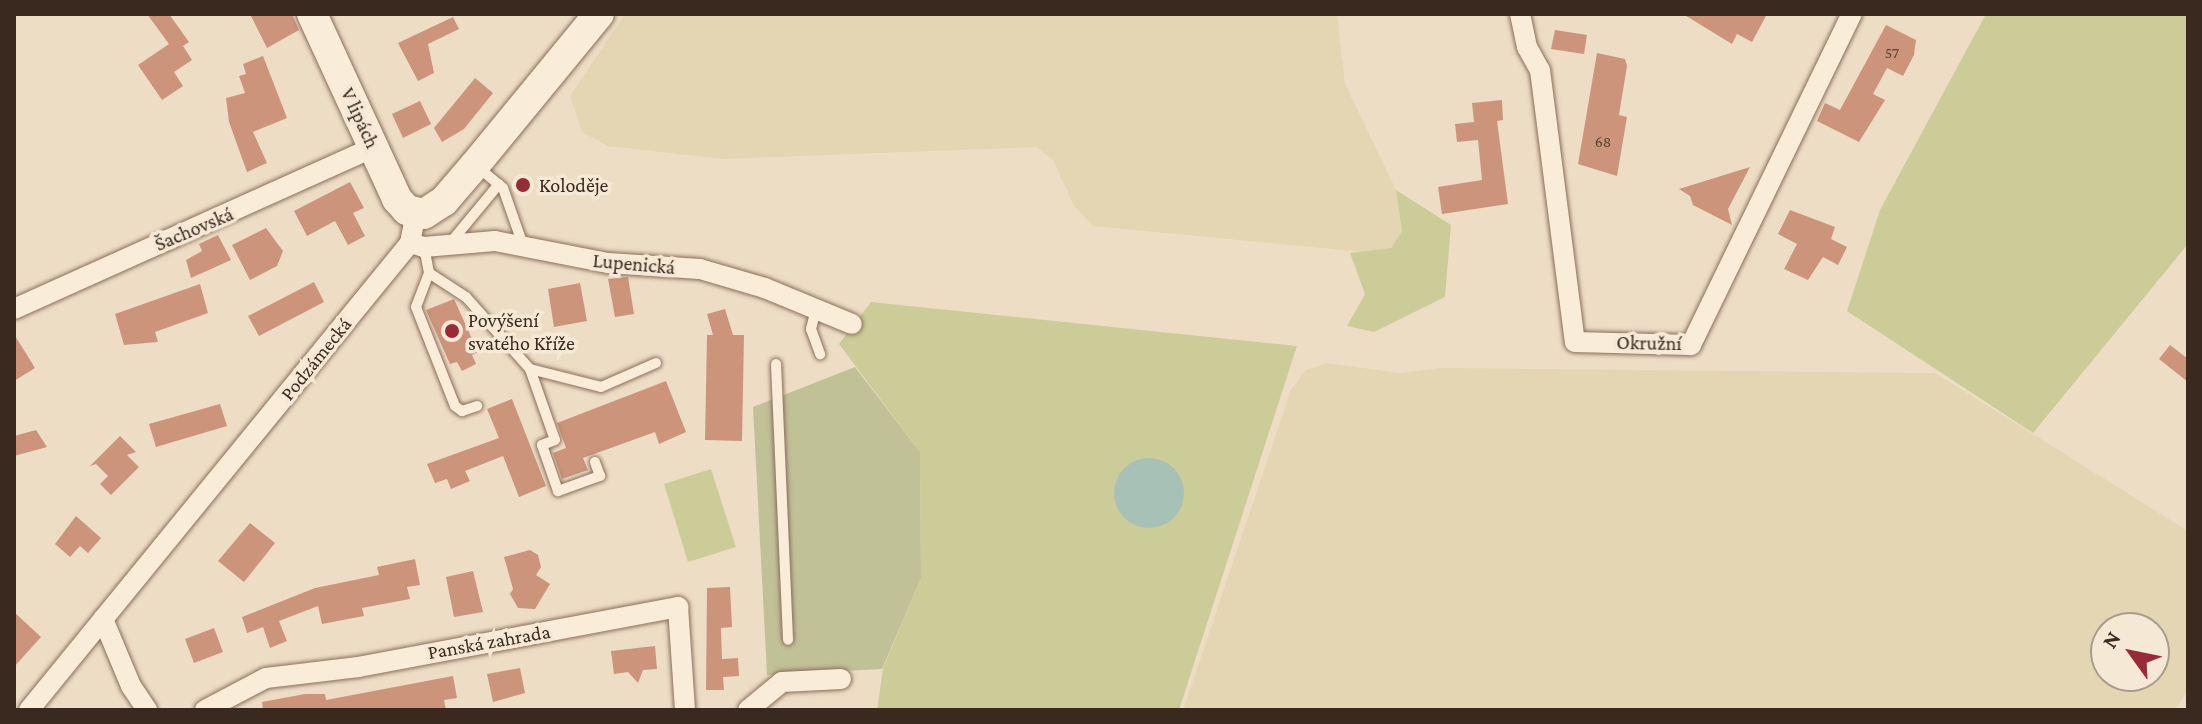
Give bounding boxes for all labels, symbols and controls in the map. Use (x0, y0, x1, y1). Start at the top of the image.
house number: 57 (1885, 43, 1899, 63)
street label: V lipách (336, 84, 384, 152)
house number: 68 (1595, 132, 1611, 152)
place label: Koloděje (539, 173, 608, 197)
marker: Koloděje (514, 176, 532, 194)
street label: Šachovská (151, 202, 237, 256)
street label: Lupenická (592, 248, 676, 280)
place label: Povýšení svatého Kříže (468, 308, 575, 355)
street label: Podzámecká (275, 313, 357, 405)
marker: Povýšení svatého Kříže (443, 322, 461, 340)
street label: Okružní (1616, 330, 1682, 356)
north arrow (2090, 612, 2170, 692)
street label: Panská zahrada (426, 619, 552, 665)
text: N (2097, 627, 2126, 653)

